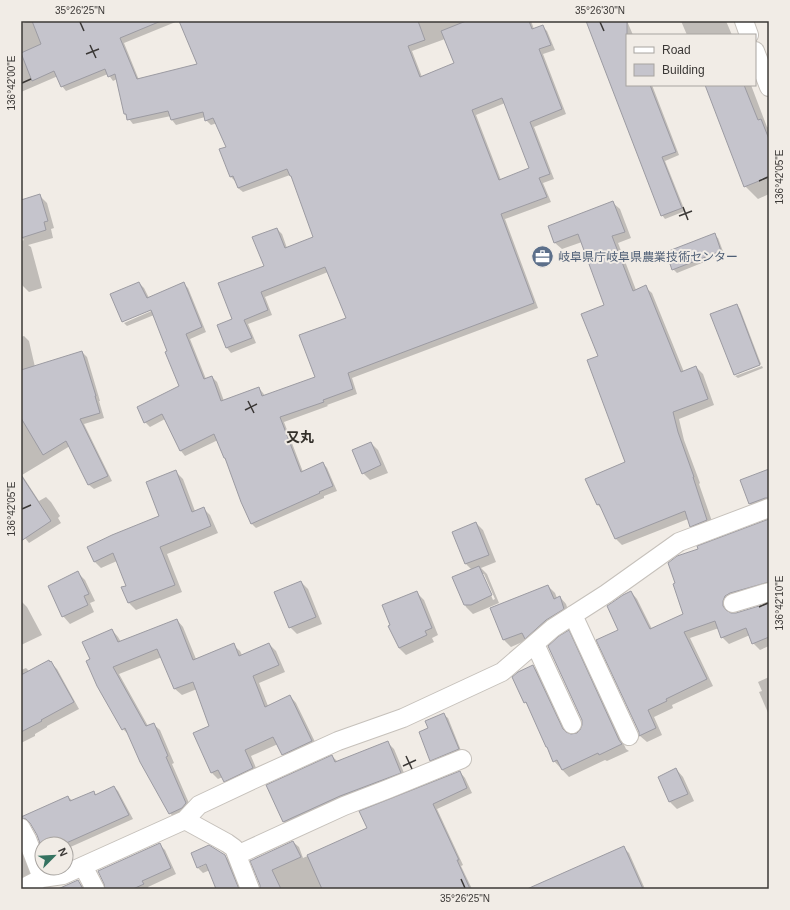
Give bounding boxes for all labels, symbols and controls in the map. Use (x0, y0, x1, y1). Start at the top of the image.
text: 35°26'25"N (55, 5, 105, 16)
text: 35°26'30"N (575, 5, 625, 16)
legend (626, 34, 756, 86)
text: Road (662, 43, 691, 57)
text: 136°42'00"E (6, 55, 17, 111)
text: Building (662, 63, 705, 77)
text: 136°42'05"E (774, 149, 785, 205)
office icon: 岐阜県庁岐阜県農業技術センター (530, 244, 556, 270)
place label: 岐阜県庁岐阜県農業技術センター (558, 250, 738, 264)
district label: 又丸 (286, 429, 314, 445)
text: 136°42'05"E (6, 481, 17, 537)
text: 136°42'10"E (774, 575, 785, 631)
north arrow (34, 836, 74, 876)
text: N (56, 846, 70, 858)
text: 35°26'25"N (440, 893, 490, 904)

